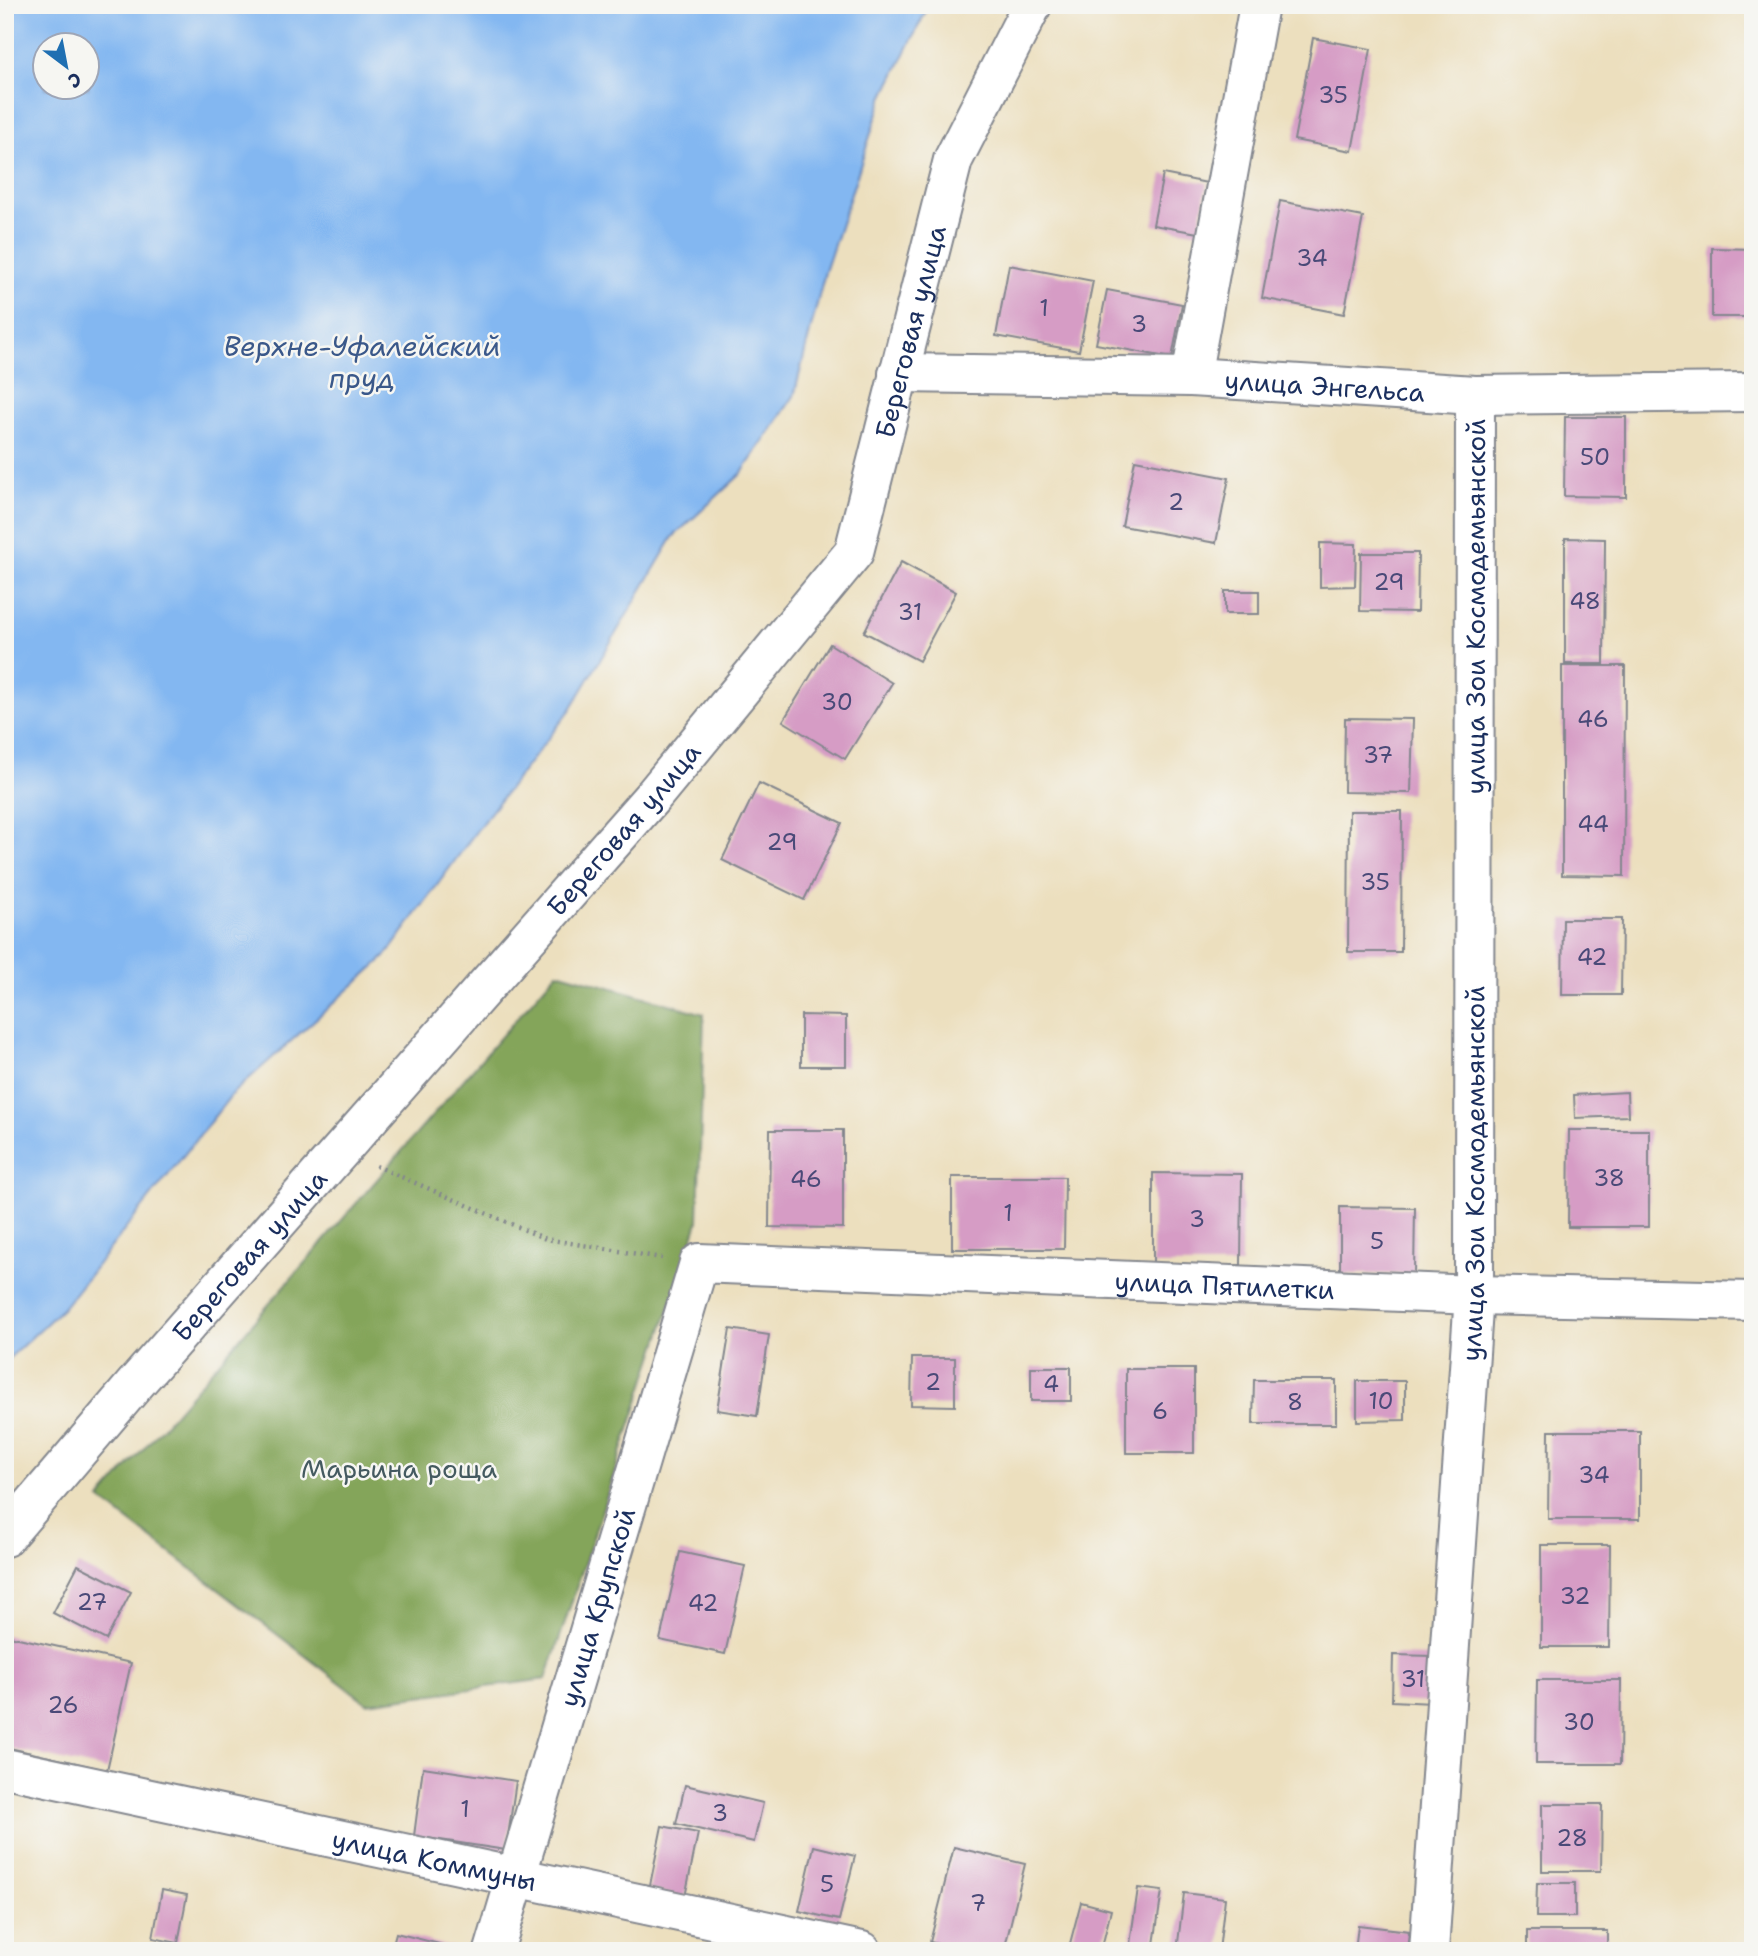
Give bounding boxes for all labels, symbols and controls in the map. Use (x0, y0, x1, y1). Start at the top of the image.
north arrow (32, 32, 102, 102)
text: С (63, 66, 86, 94)
house number: 35 (1318, 80, 1348, 110)
street label: Береговая улица (866, 221, 953, 442)
house number: 34 (1296, 243, 1328, 273)
house number: 1 (1039, 293, 1049, 323)
house number: 3 (1131, 309, 1147, 339)
water label: Верхне-Уфалейский пруд (223, 327, 501, 397)
street label: улица Энгельса (1224, 362, 1426, 409)
street label: улица Зои Космодемьянской (1457, 419, 1492, 794)
house number: 50 (1580, 442, 1610, 472)
house number: 2 (1168, 487, 1184, 517)
house number: 29 (1374, 567, 1404, 597)
house number: 48 (1569, 586, 1601, 616)
house number: 31 (898, 597, 922, 627)
house number: 30 (821, 687, 853, 717)
house number: 46 (1577, 704, 1609, 734)
street label: Береговая улица (538, 735, 708, 923)
house number: 37 (1363, 740, 1393, 770)
house number: 44 (1577, 809, 1609, 839)
house number: 29 (767, 827, 797, 857)
house number: 35 (1360, 867, 1390, 897)
house number: 42 (1577, 942, 1607, 972)
street label: улица Зои Космодемьянской (1452, 986, 1492, 1362)
street label: Береговая улица (164, 1161, 334, 1348)
house number: 38 (1593, 1163, 1625, 1193)
house number: 46 (790, 1164, 822, 1194)
house number: 1 (1003, 1198, 1013, 1228)
house number: 3 (1189, 1204, 1205, 1234)
house number: 5 (1370, 1226, 1384, 1256)
street label: улица Пятилетки (1114, 1263, 1335, 1307)
house number: 2 (925, 1367, 941, 1397)
house number: 4 (1043, 1369, 1059, 1399)
house number: 10 (1368, 1386, 1394, 1416)
house number: 8 (1287, 1387, 1303, 1417)
house number: 6 (1152, 1396, 1168, 1426)
park label: Марьина роща (301, 1451, 497, 1486)
house number: 34 (1578, 1460, 1610, 1490)
street label: улица Крупской (550, 1503, 643, 1711)
house number: 32 (1560, 1581, 1590, 1611)
house number: 27 (77, 1587, 107, 1617)
house number: 42 (688, 1588, 718, 1618)
house number: 31 (1401, 1664, 1425, 1694)
house number: 26 (47, 1690, 79, 1720)
house number: 30 (1563, 1707, 1595, 1737)
house number: 1 (460, 1794, 470, 1824)
house number: 3 (712, 1798, 728, 1828)
street label: улица Коммуны (329, 1821, 540, 1899)
house number: 28 (1556, 1823, 1588, 1853)
house number: 5 (820, 1869, 834, 1899)
house number: 7 (970, 1888, 986, 1918)

